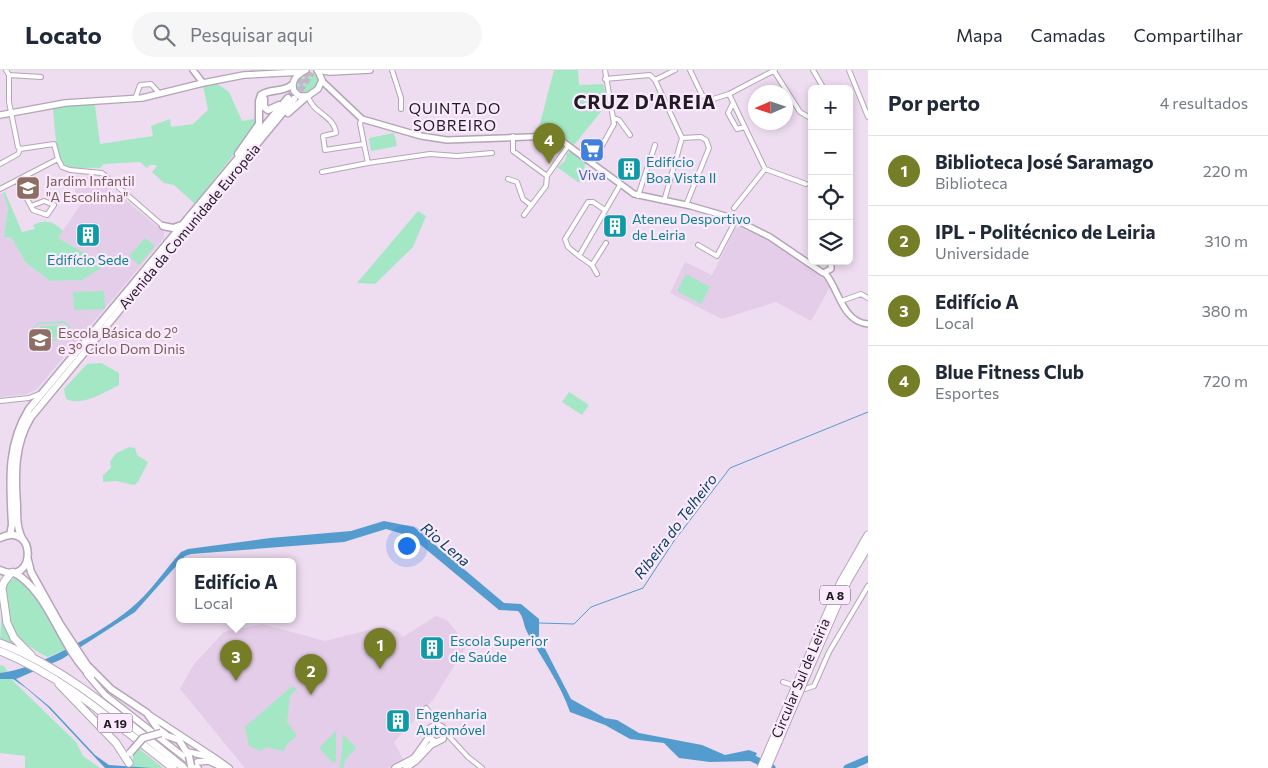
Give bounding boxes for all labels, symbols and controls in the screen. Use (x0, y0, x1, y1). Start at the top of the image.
search box (132, 12, 482, 57)
text: Locato (25, 20, 102, 49)
icon: search (150, 21, 178, 49)
text: Pesquisar aqui (190, 23, 313, 46)
text: Mapa (956, 24, 1003, 46)
text: Camadas (1031, 24, 1105, 46)
text: Compartilhar (1133, 24, 1243, 46)
north arrow (748, 85, 793, 130)
map controls (808, 85, 853, 265)
button: + (808, 85, 853, 130)
district label: CRUZ D'AREIA (573, 90, 717, 113)
text: Por perto (888, 90, 980, 115)
text: 4 resultados (1160, 93, 1248, 112)
district label: QUINTA DO SOBREIRO (409, 99, 501, 134)
pin: 4 (533, 123, 565, 164)
button: − (808, 130, 853, 175)
supermarket icon: Viva (579, 137, 605, 163)
street label: Avenida da Comunidade Europeia (115, 140, 263, 312)
text: Biblioteca José Saramago (935, 150, 1154, 173)
place label: Edifício Boa Vista II (646, 153, 717, 186)
building icon: Edifício Boa Vista II (616, 156, 642, 182)
text: 1 (900, 161, 908, 180)
text: 220 m (1203, 161, 1248, 180)
place label: Viva (578, 166, 606, 183)
place label: Jardim Infantil "A Escolinha" (46, 172, 135, 205)
text: Biblioteca (935, 173, 1008, 192)
school or university icon: Jardim Infantil "A Escolinha" (15, 175, 41, 201)
button: locate (808, 175, 853, 220)
place label: Ateneu Desportivo de Leiria (632, 210, 751, 243)
building icon: Ateneu Desportivo de Leiria (602, 213, 628, 239)
button: layers (808, 220, 853, 265)
text: IPL - Politécnico de Leiria (935, 220, 1155, 243)
building icon: Edifício Sede (75, 222, 101, 248)
text: 2 (899, 231, 909, 250)
text: 310 m (1205, 231, 1248, 250)
text: Universidade (935, 243, 1029, 262)
place label: Edifício Sede (47, 251, 129, 268)
text: Edifício A (935, 290, 1019, 313)
text: 3 (899, 301, 909, 320)
text: 380 m (1202, 301, 1248, 320)
text: Local (935, 313, 974, 332)
place label: Escola Básica do 2º e 3º Ciclo Dom Dinis (58, 324, 185, 357)
school or university icon: Escola Básica do 2º e 3º Ciclo Dom Dinis (27, 327, 53, 353)
text: Blue Fitness Club (935, 360, 1084, 383)
text: 4 (899, 371, 909, 390)
text: 720 m (1203, 371, 1248, 390)
text: Esportes (935, 383, 999, 402)
water label: Ribeira do Telheiro (630, 470, 720, 582)
water label: Rio Lena (418, 518, 474, 570)
your location (394, 533, 420, 559)
popup (176, 558, 296, 623)
text: Edifício A (194, 570, 278, 593)
road number: A 8 (820, 586, 850, 604)
text: Local (194, 593, 233, 612)
street label: Circular Sul de Leiria (767, 616, 833, 740)
pin: 1 (364, 628, 396, 669)
place label: Escola Superior de Saúde (450, 632, 549, 665)
building icon: Escola Superior de Saúde (419, 635, 445, 661)
pin: 3 (220, 640, 252, 681)
pin: 2 (295, 654, 327, 695)
place label: Engenharia Automóvel (416, 705, 487, 738)
building icon: Engenharia Automóvel (385, 708, 411, 734)
road number: A 19 (98, 714, 132, 732)

